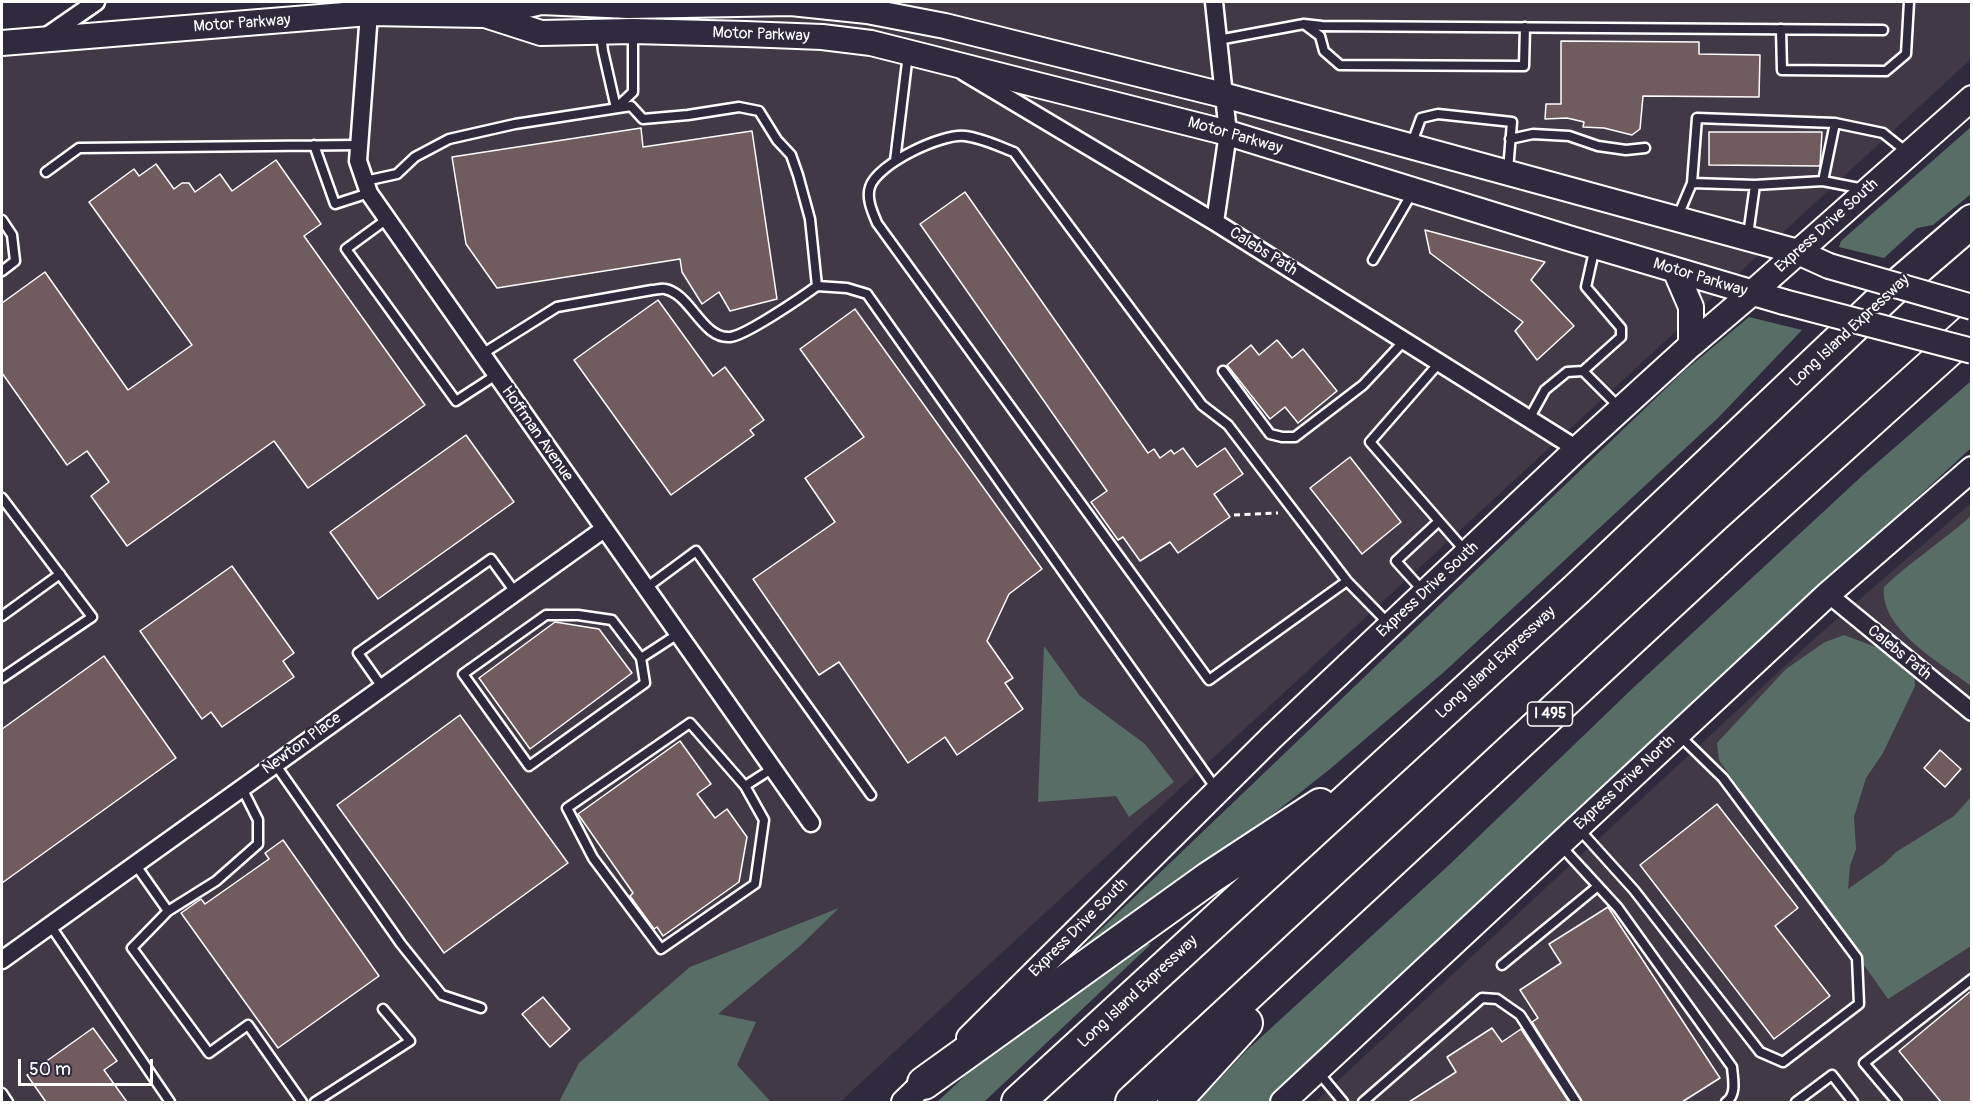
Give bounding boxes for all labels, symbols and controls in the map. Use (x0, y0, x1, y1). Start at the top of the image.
street label: Motor Parkway (193, 11, 291, 37)
street label: Motor Parkway (712, 24, 810, 46)
street label: Motor Parkway (1186, 113, 1284, 159)
street label: Express Drive South (1772, 175, 1882, 277)
street label: Calebs Path (1225, 224, 1301, 280)
street label: Motor Parkway (1651, 255, 1749, 301)
street label: Long Island Expressway (1786, 271, 1914, 391)
street label: Hoffman Avenue (497, 383, 577, 485)
street label: Express Drive South (1373, 538, 1483, 642)
street label: Long Island Expressway (1432, 603, 1560, 723)
street label: Calebs Path (1863, 621, 1935, 685)
road number: I 495 (1528, 702, 1572, 726)
street label: Newton Place (259, 709, 345, 779)
street label: Express Drive North (1571, 731, 1679, 835)
street label: Express Drive South (1026, 875, 1132, 981)
street label: Long Island Expressway (1074, 932, 1202, 1052)
scale bar (21, 1047, 156, 1085)
text: 50 m (29, 1058, 71, 1081)

